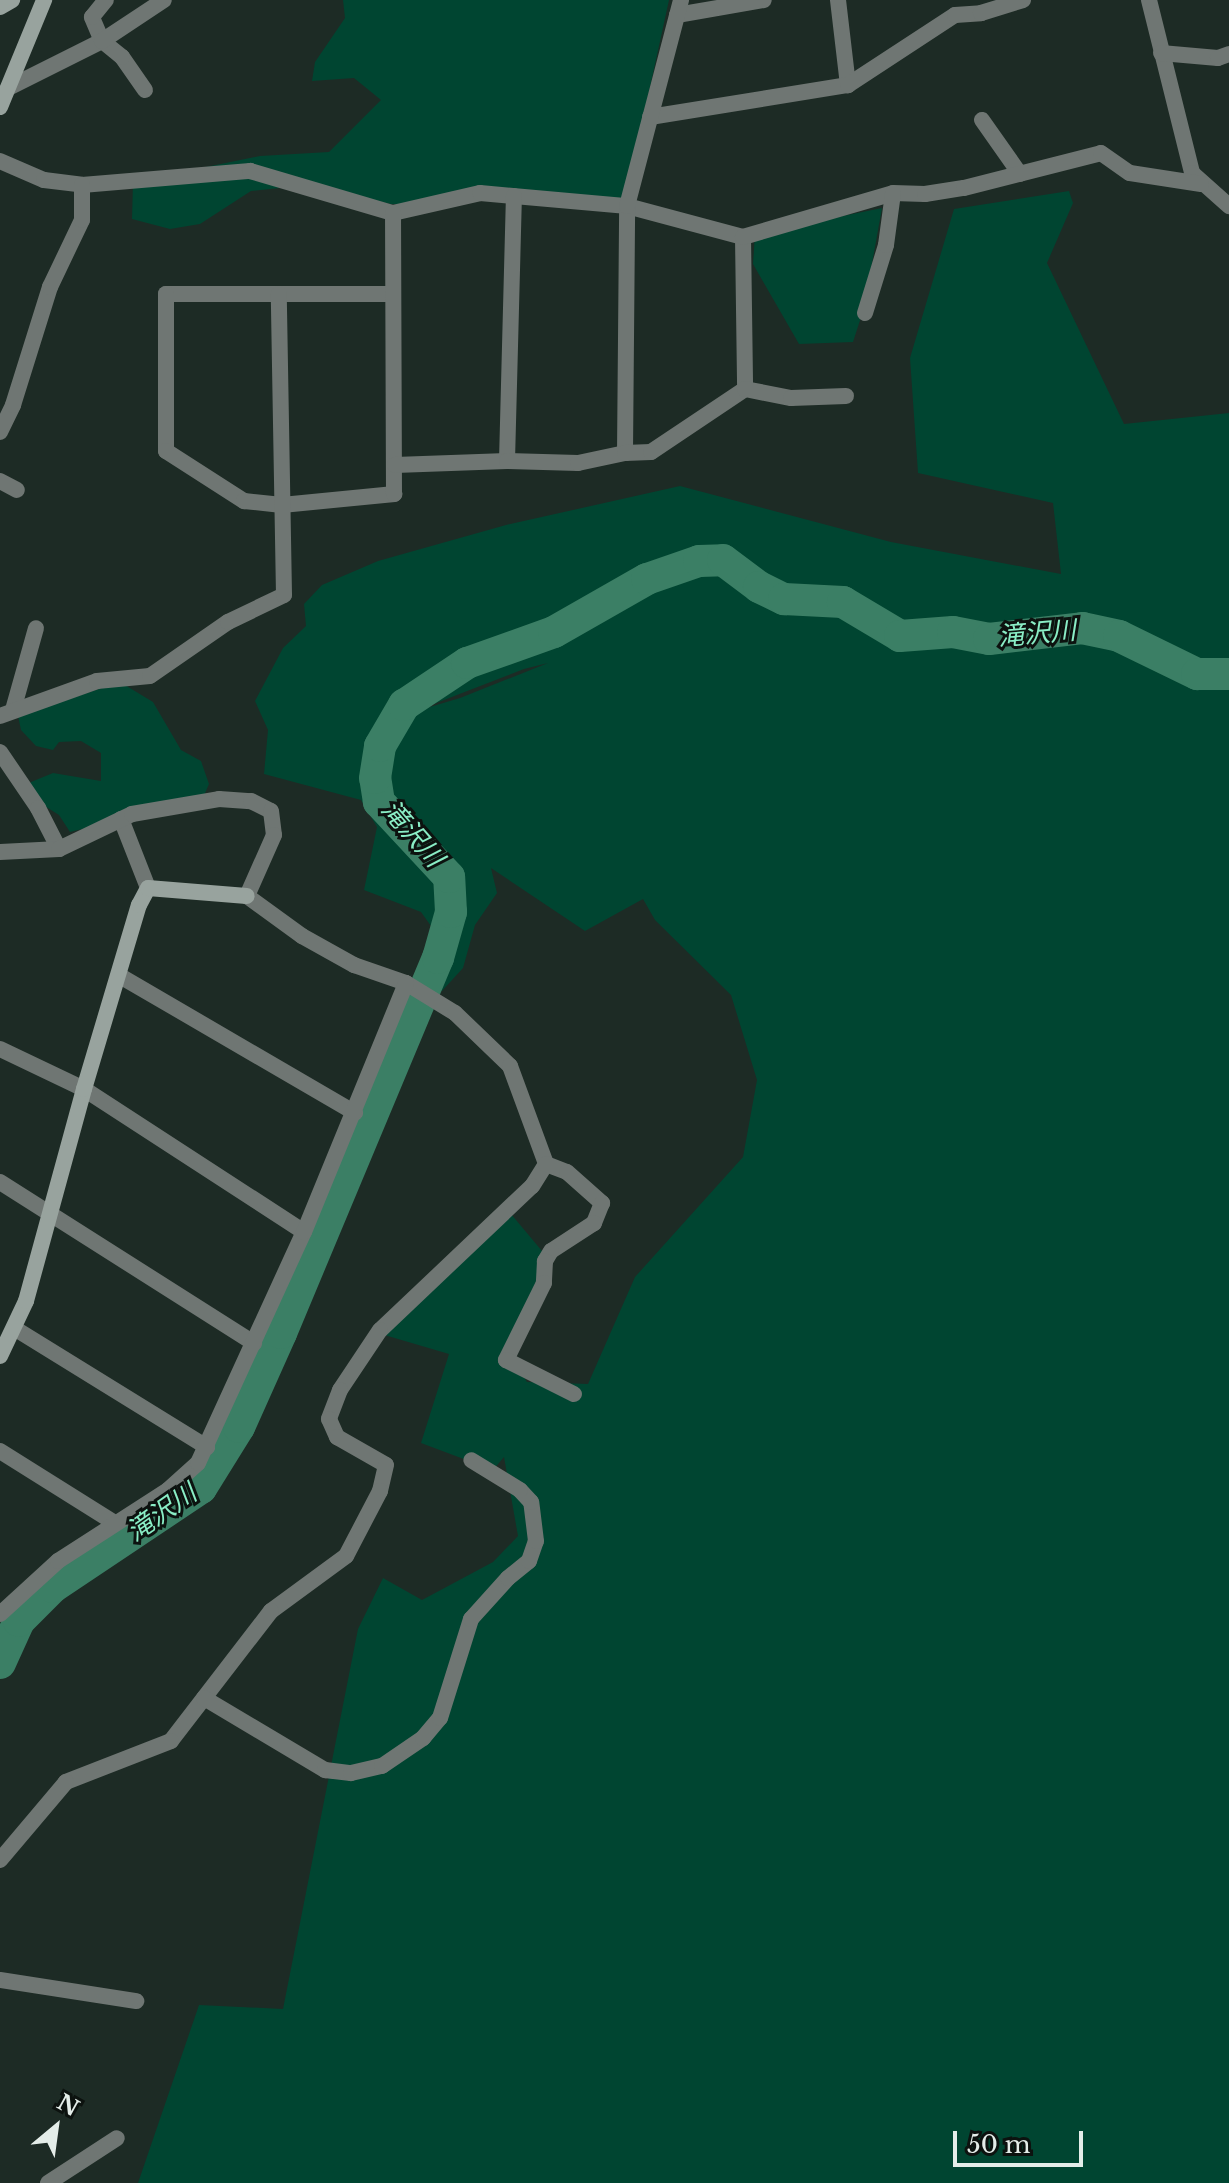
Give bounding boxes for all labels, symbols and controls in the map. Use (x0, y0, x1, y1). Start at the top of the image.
water label: 滝沢川 (997, 615, 1077, 653)
water label: 滝沢川 (375, 794, 449, 874)
water label: 滝沢川 (121, 1478, 203, 1548)
north arrow (16, 2087, 96, 2167)
text: N (52, 2089, 83, 2122)
scale bar (957, 2115, 1087, 2165)
text: 50 m (967, 2130, 1030, 2159)

